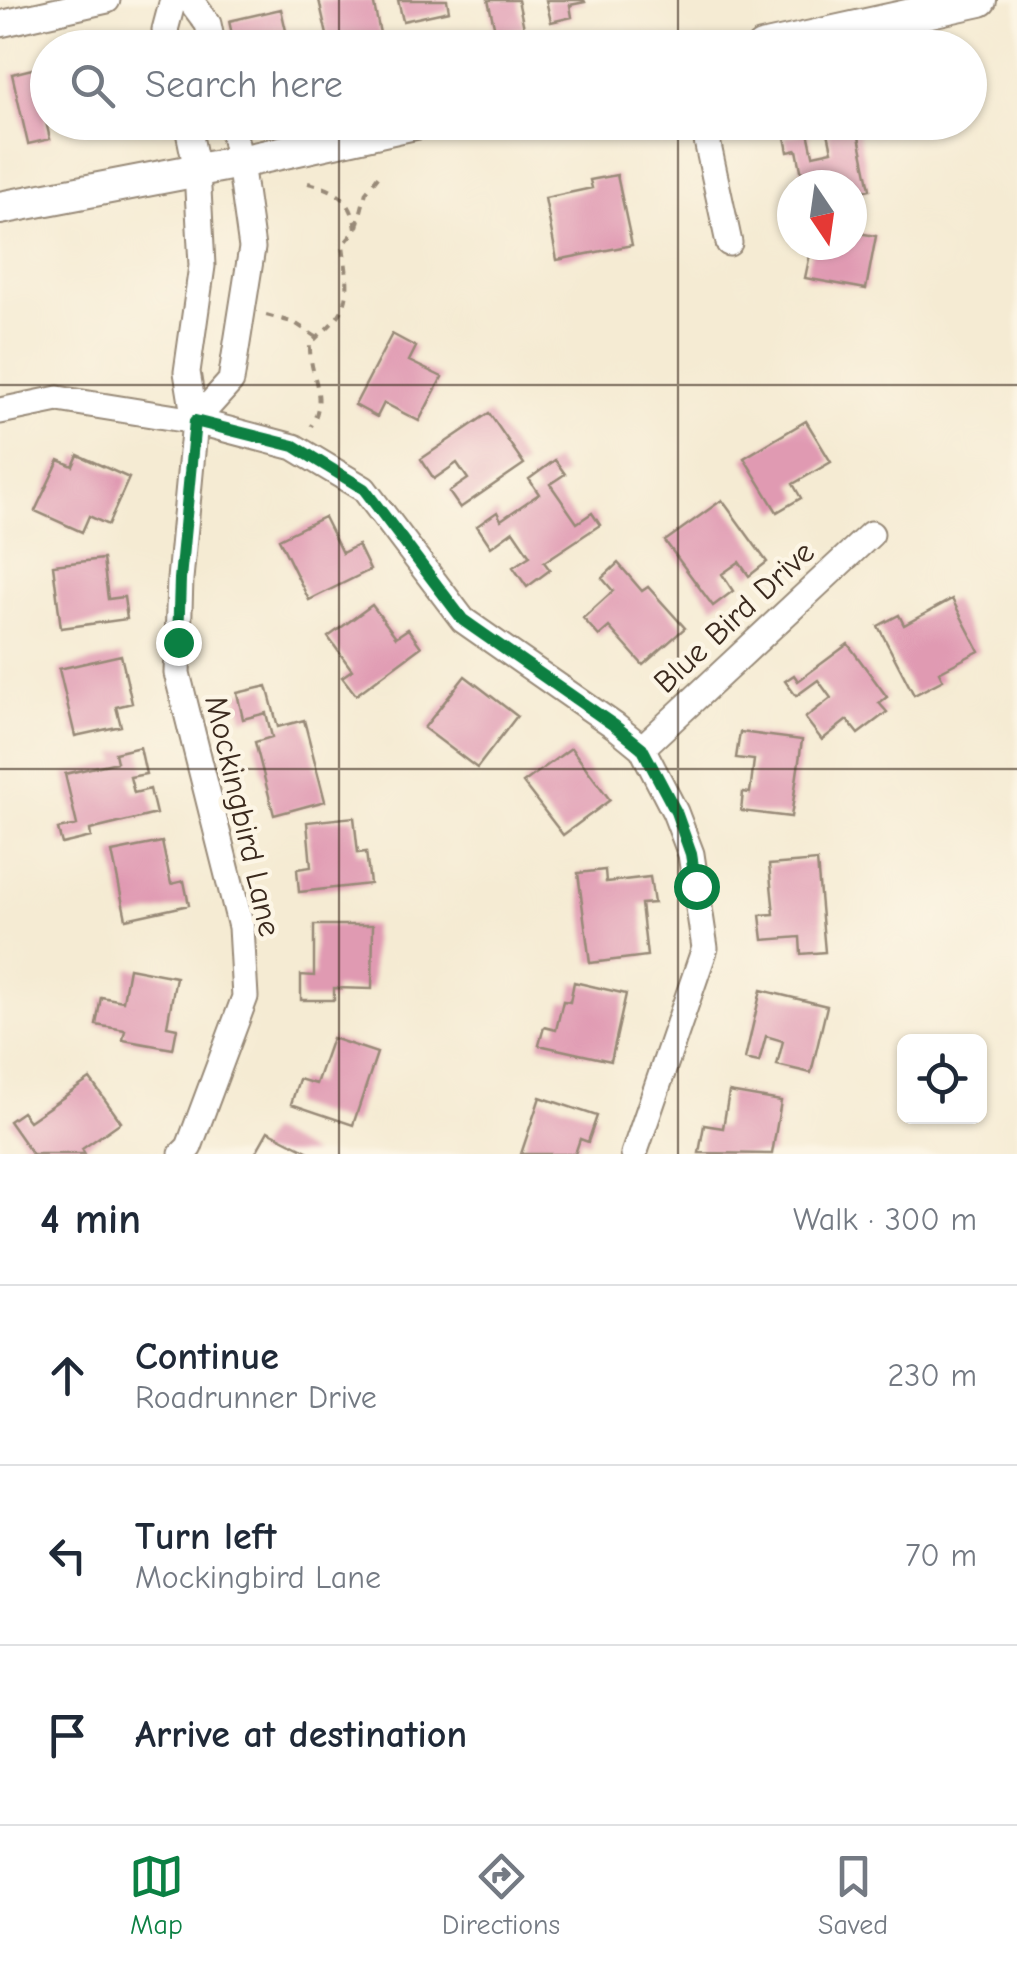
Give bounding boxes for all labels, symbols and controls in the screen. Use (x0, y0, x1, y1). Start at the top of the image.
search box (30, 30, 987, 140)
icon: search (65, 58, 120, 113)
text: Search here (145, 63, 343, 107)
north arrow (777, 170, 867, 260)
street label: Blue Bird Drive (646, 533, 822, 701)
route end (156, 620, 202, 666)
street label: Mockingbird Lane (197, 692, 289, 940)
route start (674, 864, 720, 910)
map controls (897, 1034, 987, 1124)
button: locate (897, 1034, 987, 1124)
text: 4 min (40, 1195, 141, 1244)
text: Walk · 300 m (793, 1201, 977, 1238)
text: Continue (135, 1335, 279, 1379)
icon: ahead (40, 1348, 95, 1403)
text: 230 m (887, 1357, 977, 1394)
text: Roadrunner Drive (135, 1379, 377, 1416)
text: Turn left (135, 1515, 276, 1559)
icon: left (40, 1528, 95, 1583)
text: 70 m (905, 1537, 977, 1574)
text: Mockingbird Lane (135, 1559, 381, 1596)
icon: arrive (40, 1708, 95, 1763)
text: Arrive at destination (135, 1713, 467, 1757)
tab: Map (129, 1849, 184, 1941)
tab: Directions (442, 1849, 560, 1941)
tab: Saved (818, 1849, 888, 1941)

